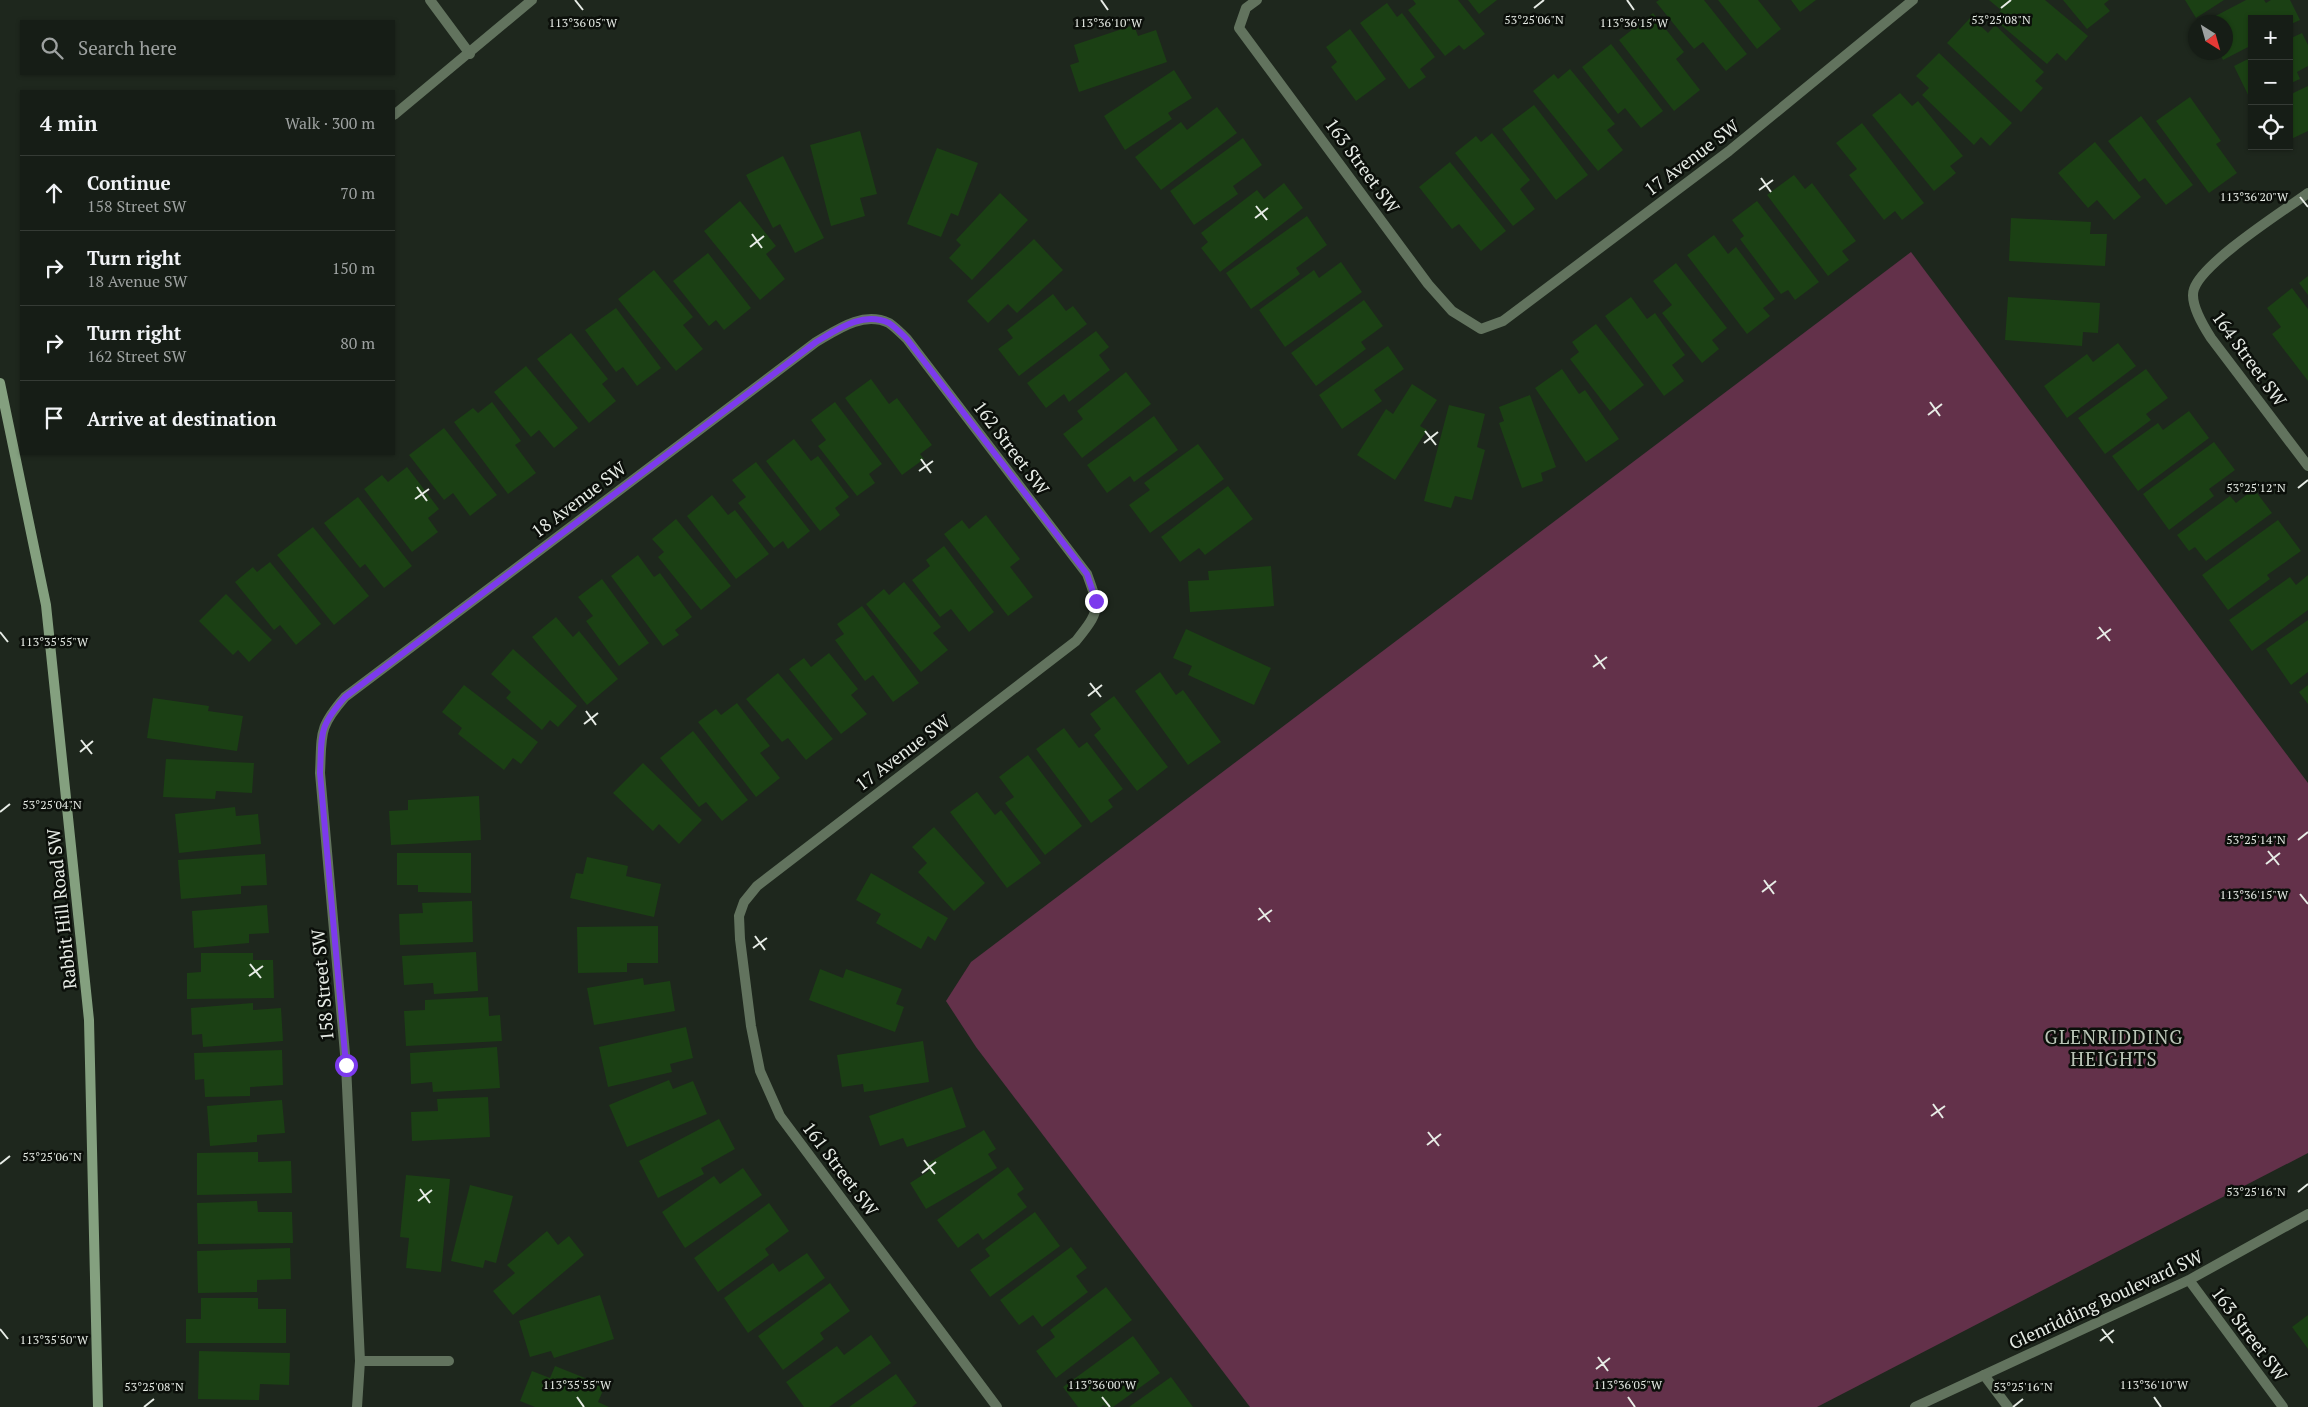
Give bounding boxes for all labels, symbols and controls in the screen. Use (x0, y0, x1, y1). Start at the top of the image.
text: 53°25'06"N (1504, 12, 1564, 27)
text: 53°25'08"N (1971, 12, 2031, 27)
text: 113°36'05"W (549, 15, 618, 30)
text: 113°36'10"W (1074, 15, 1143, 30)
text: 113°36'15"W (1600, 15, 1669, 30)
north arrow (2188, 15, 2233, 60)
map controls (2248, 15, 2293, 150)
button: + (2248, 15, 2293, 60)
search box (20, 20, 395, 75)
icon: search (38, 34, 66, 62)
text: Search here (78, 35, 177, 60)
button: − (2248, 60, 2293, 105)
button: locate (2248, 105, 2293, 150)
text: 4 min (40, 109, 97, 137)
text: Walk · 300 m (285, 112, 375, 134)
street label: 163 Street SW (1320, 113, 1406, 218)
street label: 17 Avenue SW (1639, 114, 1744, 201)
text: Continue (87, 170, 171, 195)
icon: ahead (40, 179, 68, 207)
text: 70 m (340, 182, 375, 204)
text: 113°36'20"W (2220, 189, 2289, 204)
text: 158 Street SW (87, 195, 187, 217)
text: Turn right (87, 245, 181, 270)
icon: right (40, 254, 68, 282)
text: 150 m (332, 257, 375, 279)
text: 18 Avenue SW (87, 270, 187, 292)
street label: 164 Street SW (2207, 306, 2293, 411)
text: Turn right (87, 320, 181, 345)
icon: right (40, 329, 68, 357)
text: 80 m (340, 332, 375, 354)
text: 162 Street SW (87, 345, 187, 367)
street label: 162 Street SW (969, 395, 1055, 499)
icon: arrive (40, 404, 68, 432)
text: Arrive at destination (87, 406, 276, 431)
street label: 18 Avenue SW (526, 456, 631, 543)
text: 53°25'12"N (2226, 480, 2286, 495)
route end (1085, 590, 1108, 613)
text: 113°35'55"W (20, 634, 89, 649)
street label: 17 Avenue SW (850, 709, 955, 796)
text: 53°25'04"N (22, 797, 82, 812)
street label: Rabbit Hill Road SW (41, 827, 81, 991)
text: 53°25'14"N (2226, 832, 2286, 847)
text: 113°36'15"W (2220, 887, 2289, 902)
street label: 158 Street SW (305, 928, 339, 1042)
district label: GLENRIDDING HEIGHTS (2045, 1024, 2183, 1071)
route start (335, 1054, 358, 1077)
street label: 161 Street SW (798, 1116, 884, 1220)
text: 53°25'06"N (22, 1149, 82, 1164)
text: 53°25'16"N (2226, 1184, 2286, 1199)
street label: Glenridding Boulevard SW (2005, 1243, 2207, 1355)
street label: 163 Street SW (2207, 1281, 2293, 1385)
text: 113°35'50"W (20, 1332, 89, 1347)
text: 113°35'55"W (543, 1377, 612, 1392)
text: 113°36'00"W (1068, 1377, 1137, 1392)
text: 113°36'05"W (1594, 1377, 1663, 1392)
text: 113°36'10"W (2120, 1377, 2189, 1392)
text: 53°25'08"N (124, 1379, 184, 1394)
text: 53°25'16"N (1993, 1379, 2053, 1394)

